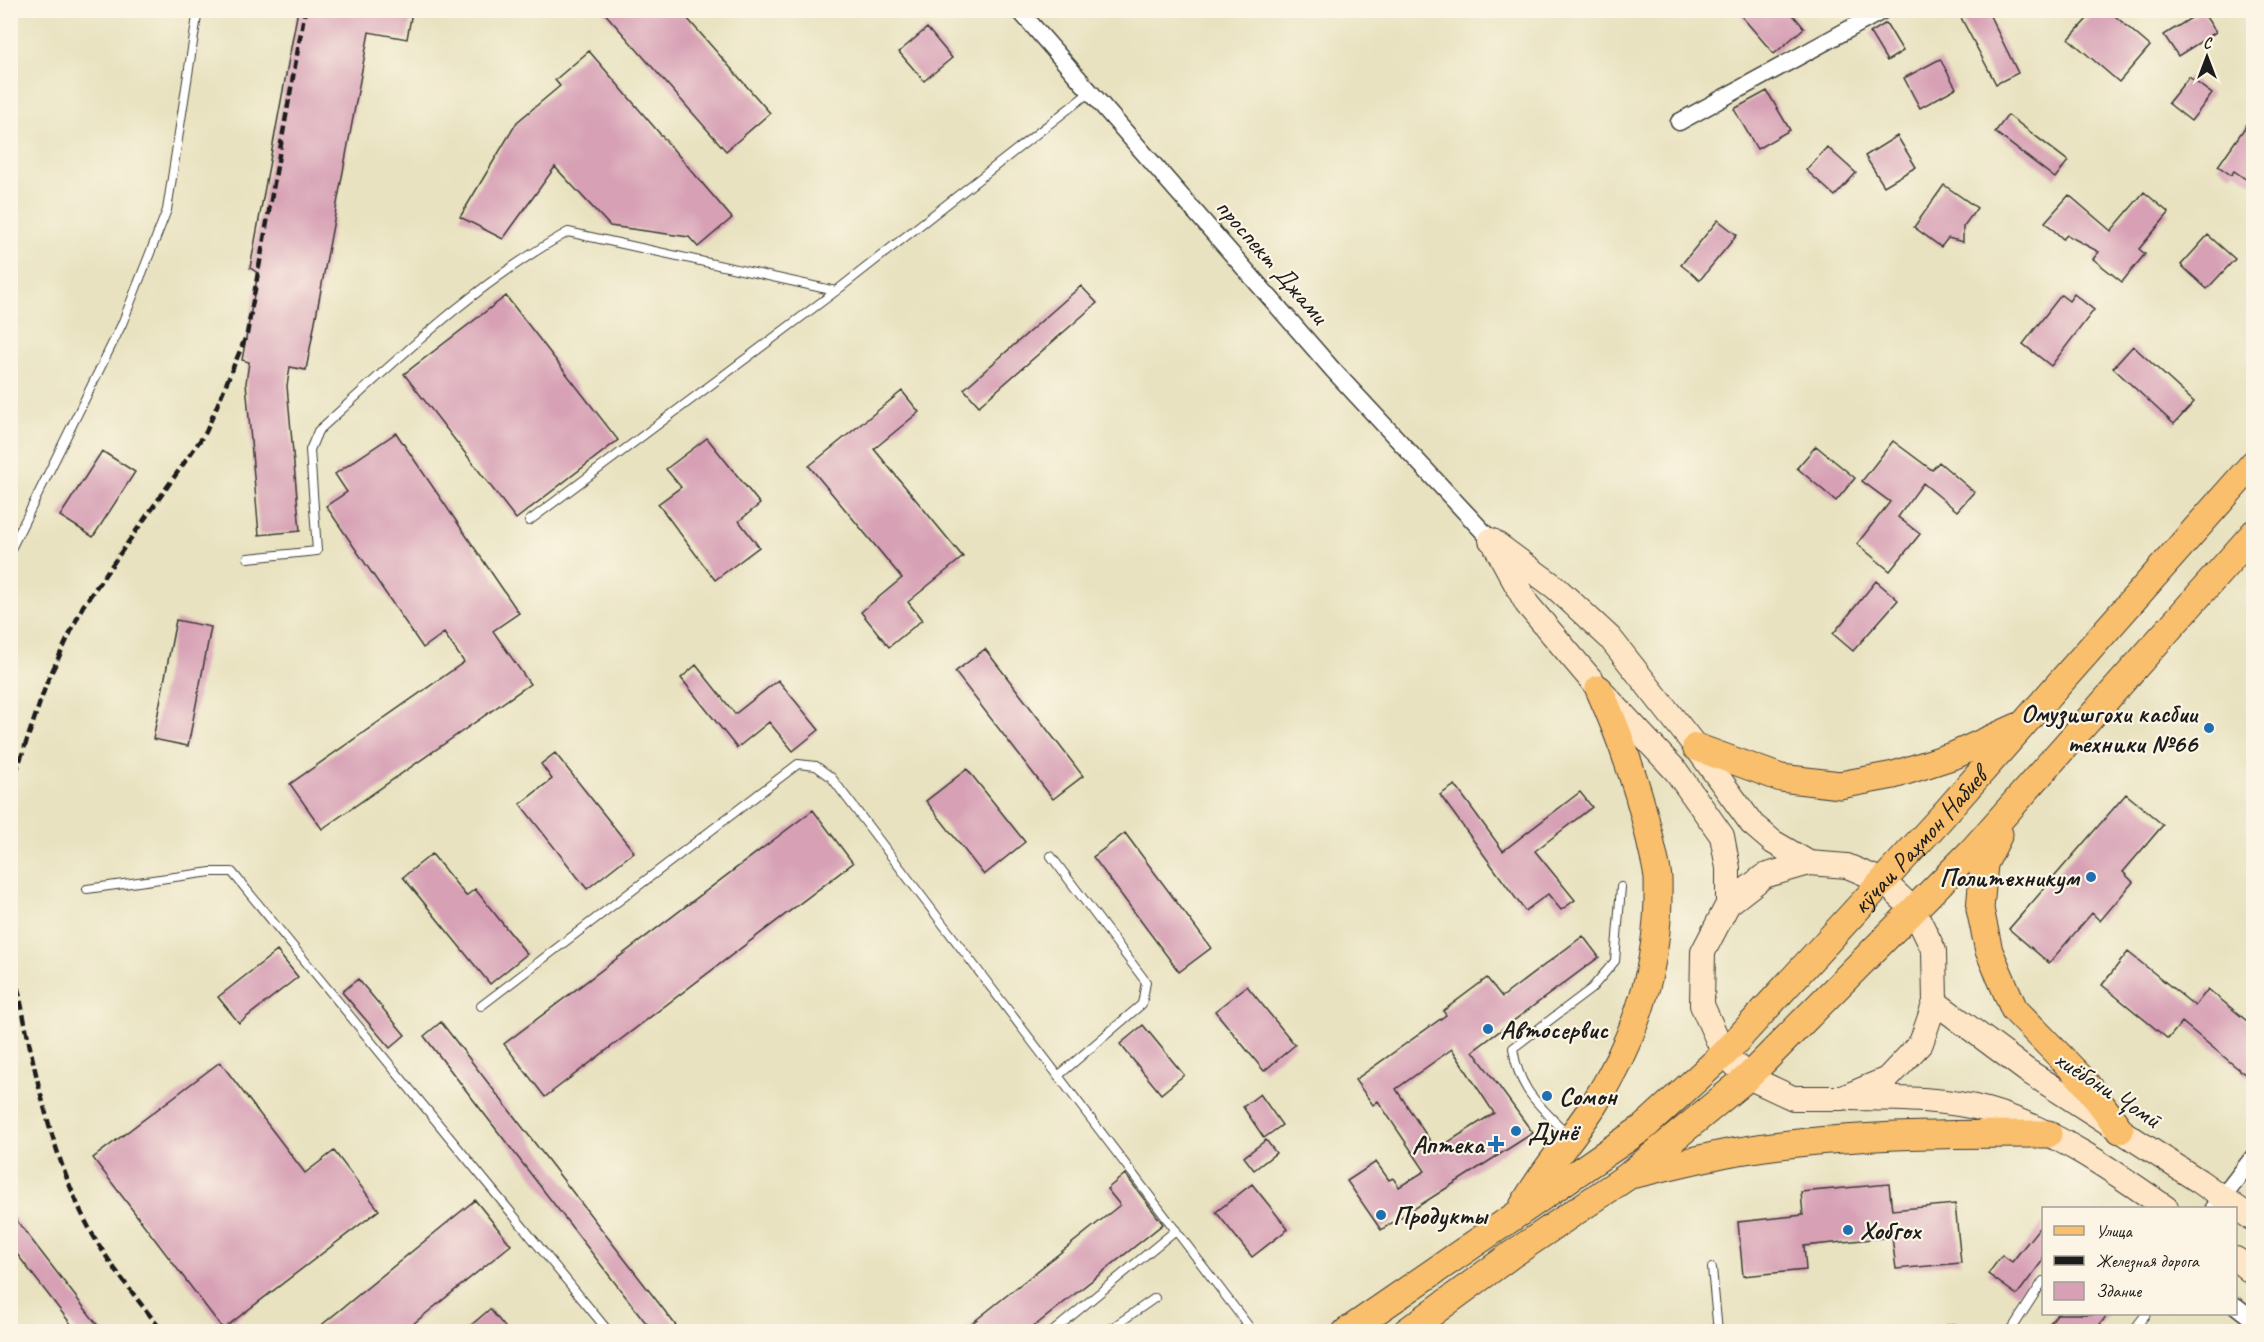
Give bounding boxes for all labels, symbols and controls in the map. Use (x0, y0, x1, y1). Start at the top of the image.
north arrow (2177, 27, 2237, 87)
text: С (2203, 33, 2213, 53)
street label: проспект Джами (1208, 191, 1337, 332)
place label: Омузишгохи касбии техники №66 (2021, 697, 2199, 760)
marker: Омузишгохи касбии техники №66 (2202, 721, 2216, 735)
street label: кӯчаи Раҳмон Набиев (1844, 756, 1998, 921)
place label: Политехникум (1939, 861, 2080, 894)
marker: Политехникум (2084, 870, 2098, 884)
place label: Автосервис (1500, 1013, 1608, 1046)
marker: Автосервис (1481, 1022, 1495, 1036)
street label: хиёбони Ҷомӣ (2048, 1042, 2169, 1137)
place label: Сомон (1559, 1080, 1618, 1113)
marker: Сомон (1540, 1089, 1554, 1103)
place label: Дунё (1528, 1115, 1581, 1148)
marker: Дунё (1509, 1124, 1523, 1138)
place label: Аптека (1412, 1128, 1486, 1161)
marker: Аптека (1489, 1137, 1503, 1151)
place label: Продукты (1393, 1199, 1489, 1232)
legend (2042, 1207, 2237, 1315)
marker: Продукты (1374, 1208, 1388, 1222)
place label: Хобгох (1860, 1214, 1923, 1247)
text: Улица (2096, 1220, 2133, 1242)
marker: Хобгох (1841, 1223, 1855, 1237)
text: Железная дорога (2096, 1250, 2200, 1273)
text: Здание (2096, 1280, 2142, 1302)

